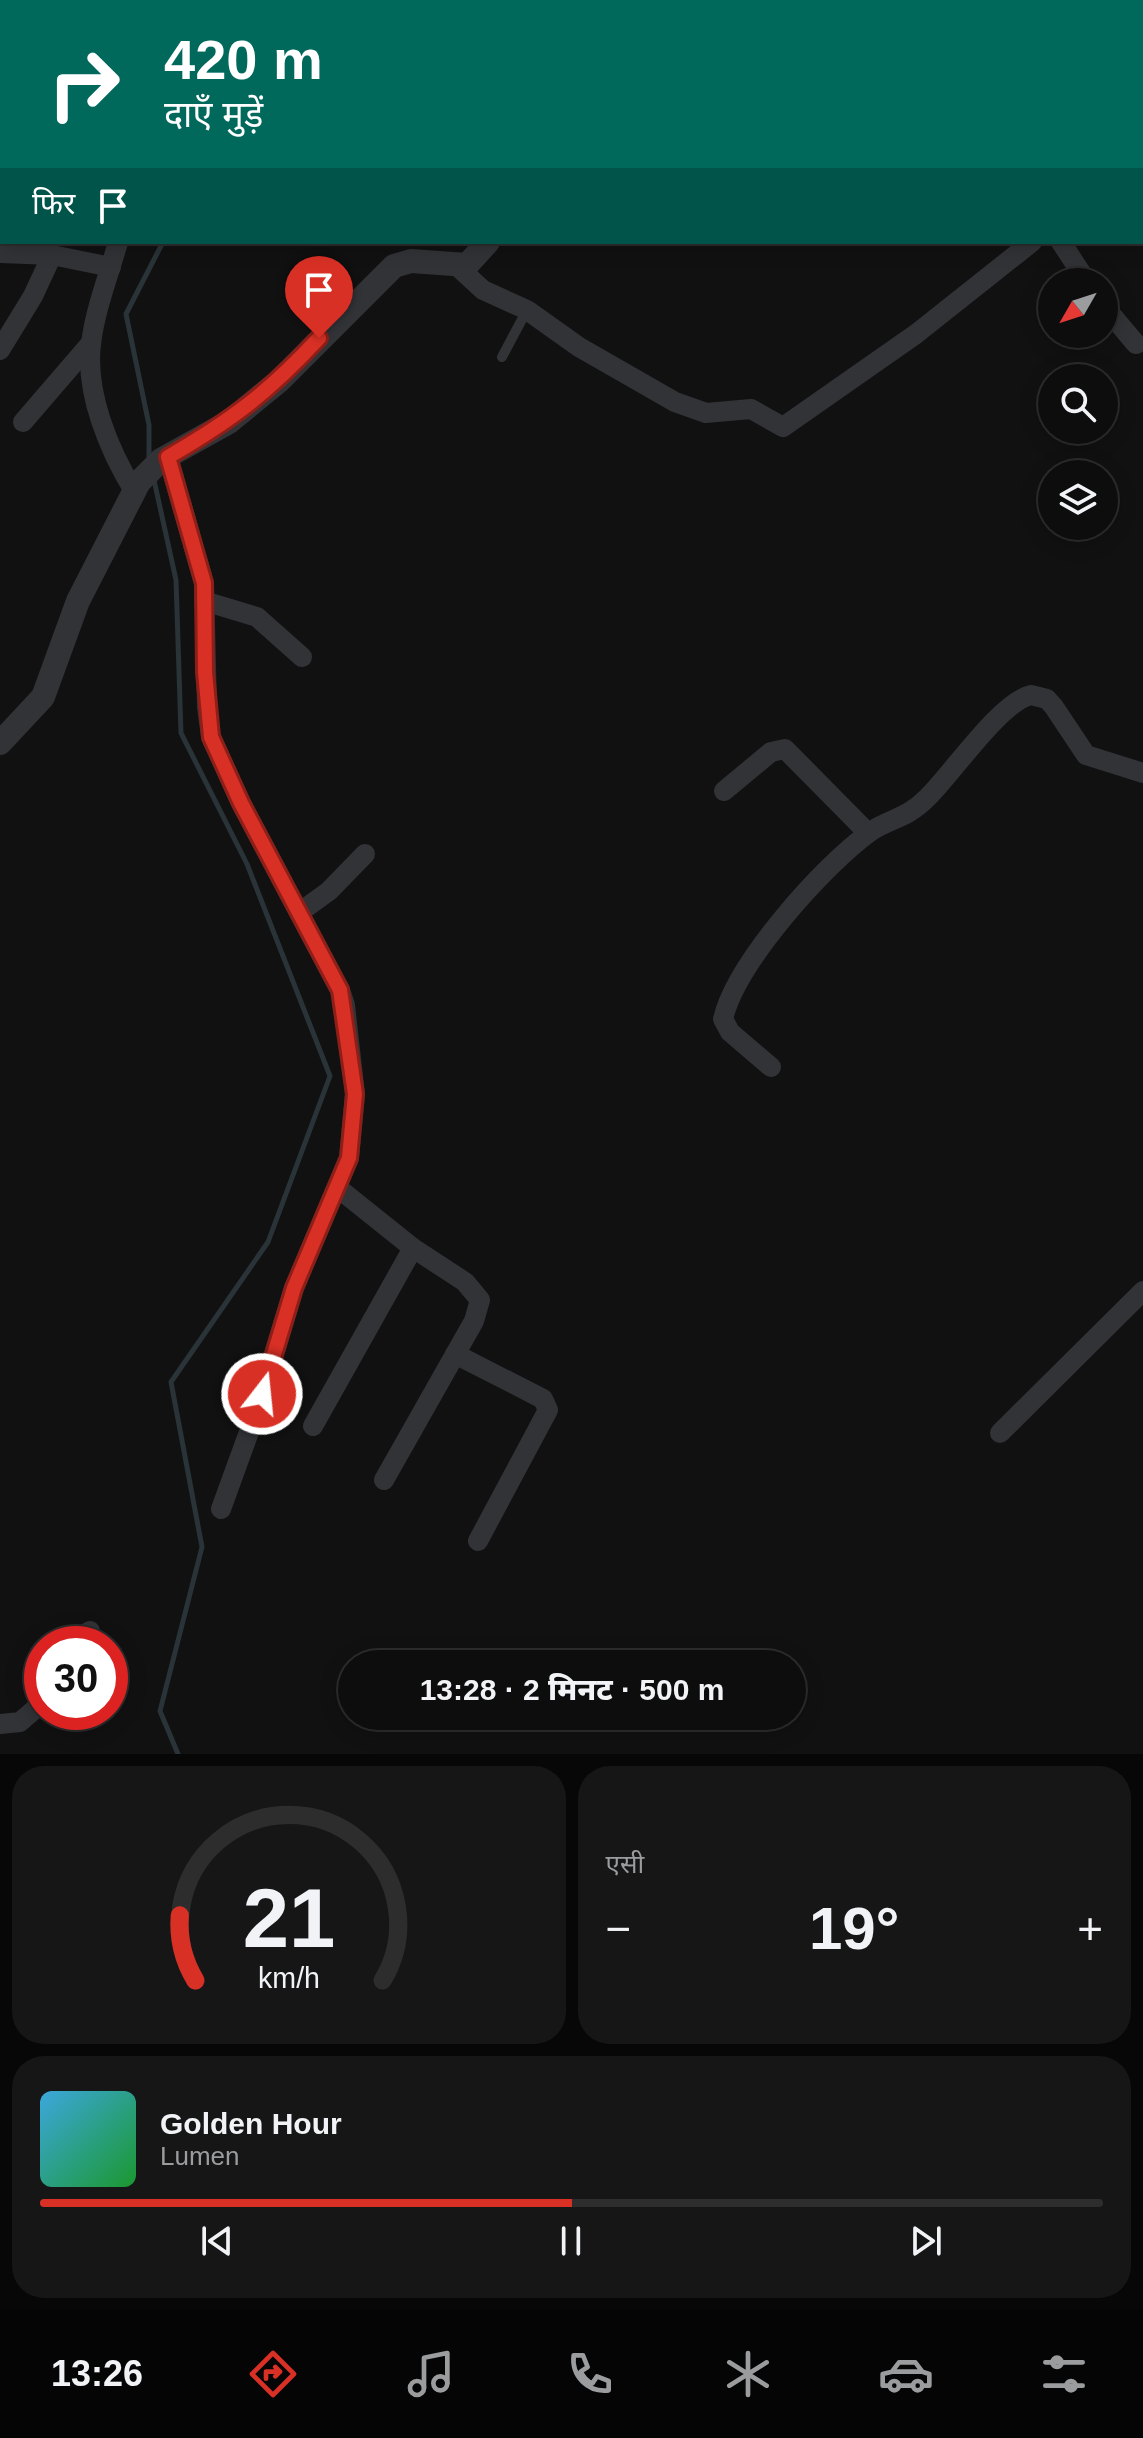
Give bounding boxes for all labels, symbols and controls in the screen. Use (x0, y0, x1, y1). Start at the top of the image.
text: 420 m (164, 28, 323, 91)
icon: right (32, 32, 136, 136)
text: दाएँ मुड़ें (164, 94, 263, 135)
icon: arrive (91, 184, 135, 228)
text: फिर (32, 187, 75, 220)
pin (285, 256, 353, 338)
icon: arrive (297, 268, 341, 312)
north arrow (1038, 268, 1118, 348)
map controls (1038, 268, 1118, 540)
button: search (1038, 364, 1118, 444)
button: layers (1038, 460, 1118, 540)
position arrow (220, 1352, 304, 1436)
speed limit sign: 30 (24, 1626, 128, 1730)
text: 13:28 · 2 मिनट · 500 m (420, 1673, 724, 1706)
text: एसी (606, 1849, 644, 1879)
text: 21 (242, 1872, 335, 1965)
text: 19° (809, 1895, 900, 1962)
text: − (606, 1904, 631, 1953)
text: + (1077, 1904, 1103, 1953)
text: km/h (258, 1962, 320, 1994)
text: Golden Hour (160, 2107, 342, 2140)
text: Lumen (160, 2141, 240, 2171)
icon: previous (195, 2219, 239, 2263)
icon: pause (549, 2219, 593, 2263)
icon: next (904, 2219, 948, 2263)
icon: directions (245, 2346, 301, 2402)
icon: music (403, 2346, 459, 2402)
icon: phone (562, 2346, 618, 2402)
icon: climate (720, 2346, 776, 2402)
icon: car (878, 2346, 934, 2402)
icon: filters (1036, 2346, 1092, 2402)
text: 13:26 (51, 2353, 143, 2394)

